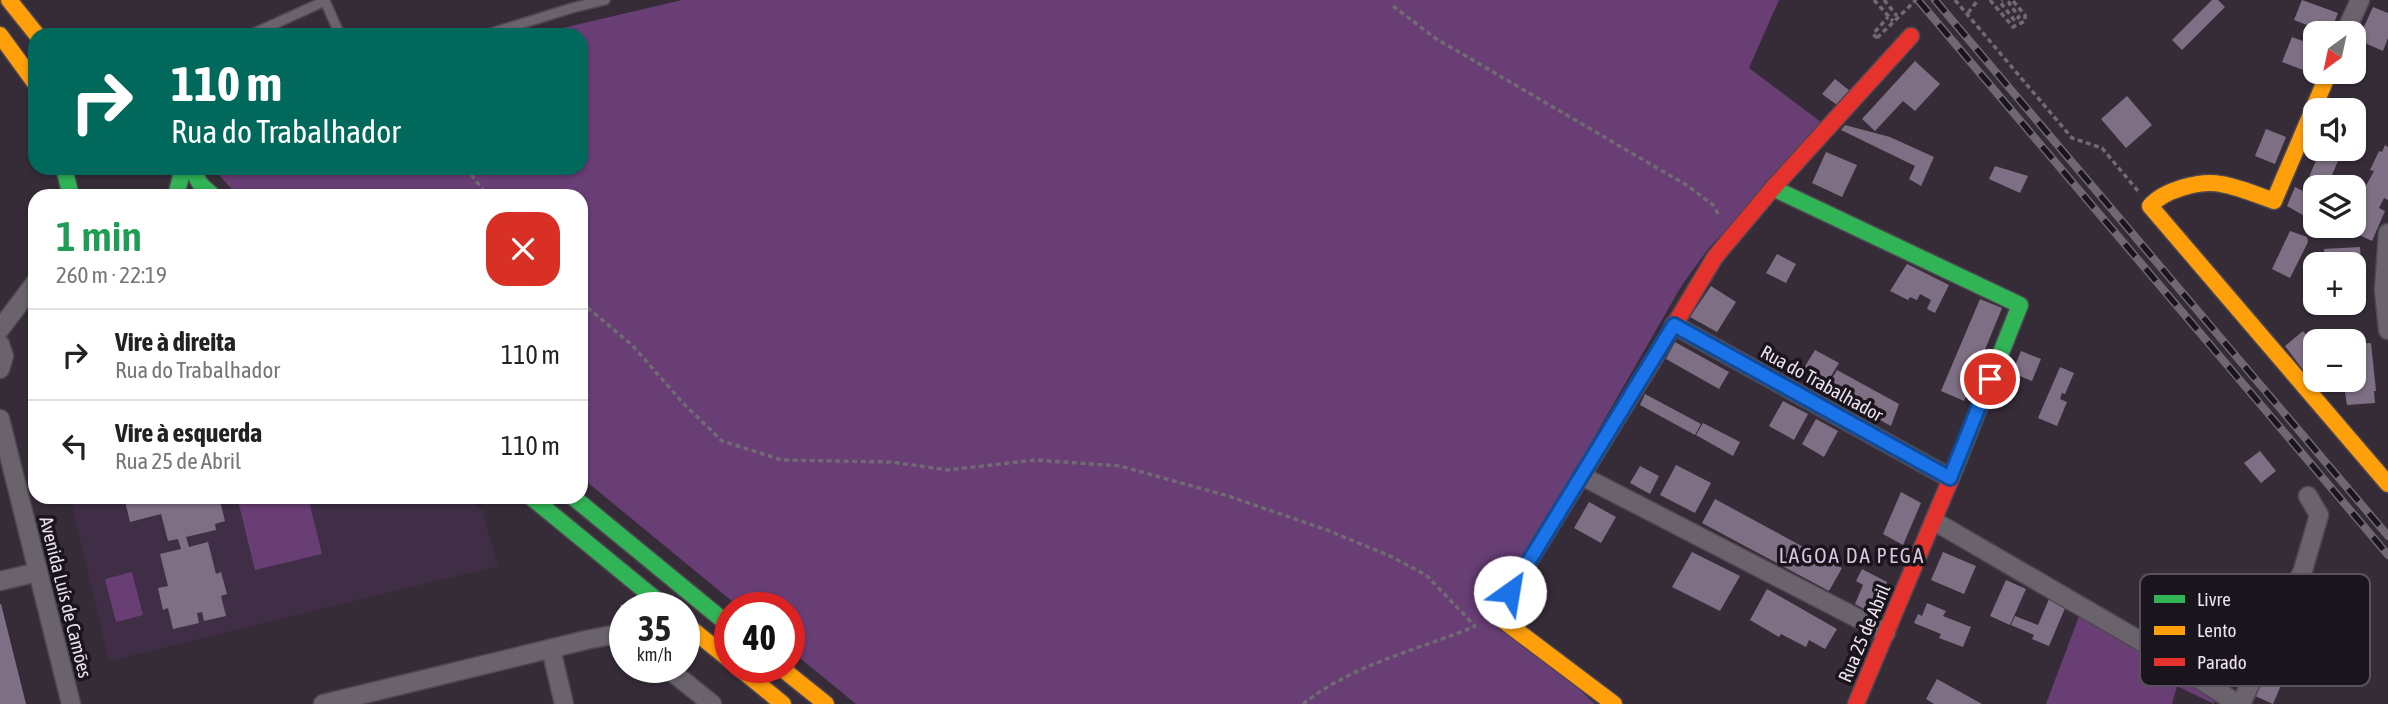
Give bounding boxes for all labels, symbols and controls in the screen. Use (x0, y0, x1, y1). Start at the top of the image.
north arrow (2303, 21, 2366, 84)
map controls (2303, 21, 2366, 392)
text: 110 m (171, 55, 282, 111)
icon: right (56, 56, 147, 147)
button: sound (2303, 98, 2366, 161)
text: Rua do Trabalhador (171, 113, 401, 150)
button: layers (2303, 175, 2366, 238)
text: 1 min (56, 212, 142, 260)
button: close (486, 212, 560, 286)
button: + (2303, 252, 2366, 315)
text: 260 m · 22:19 (56, 262, 167, 288)
text: Vire à direita (115, 327, 236, 357)
button: − (2303, 329, 2366, 392)
icon: right (56, 336, 94, 374)
text: 110 m (501, 340, 560, 370)
street label: Rua do Trabalhador (1757, 340, 1887, 426)
pin (1960, 349, 2020, 409)
text: Rua do Trabalhador (115, 357, 280, 383)
icon: arrive (1971, 360, 2009, 398)
text: Vire à esquerda (115, 418, 262, 448)
icon: left (56, 427, 94, 465)
text: 110 m (501, 431, 560, 461)
text: Rua 25 de Abril (115, 448, 241, 474)
street label: Avenida Luís de Camões (35, 514, 97, 680)
district label: LAGOA DA PEGA (1779, 543, 1925, 567)
position arrow (1473, 555, 1547, 629)
legend (2140, 574, 2370, 686)
street label: Rua 25 de Abril (1834, 581, 1894, 685)
text: Livre (2197, 588, 2231, 610)
speed limit sign: 40 (714, 592, 805, 683)
text: 35 (638, 608, 671, 648)
text: Lento (2197, 619, 2236, 641)
text: km/h (637, 644, 672, 665)
text: Parado (2197, 651, 2247, 673)

